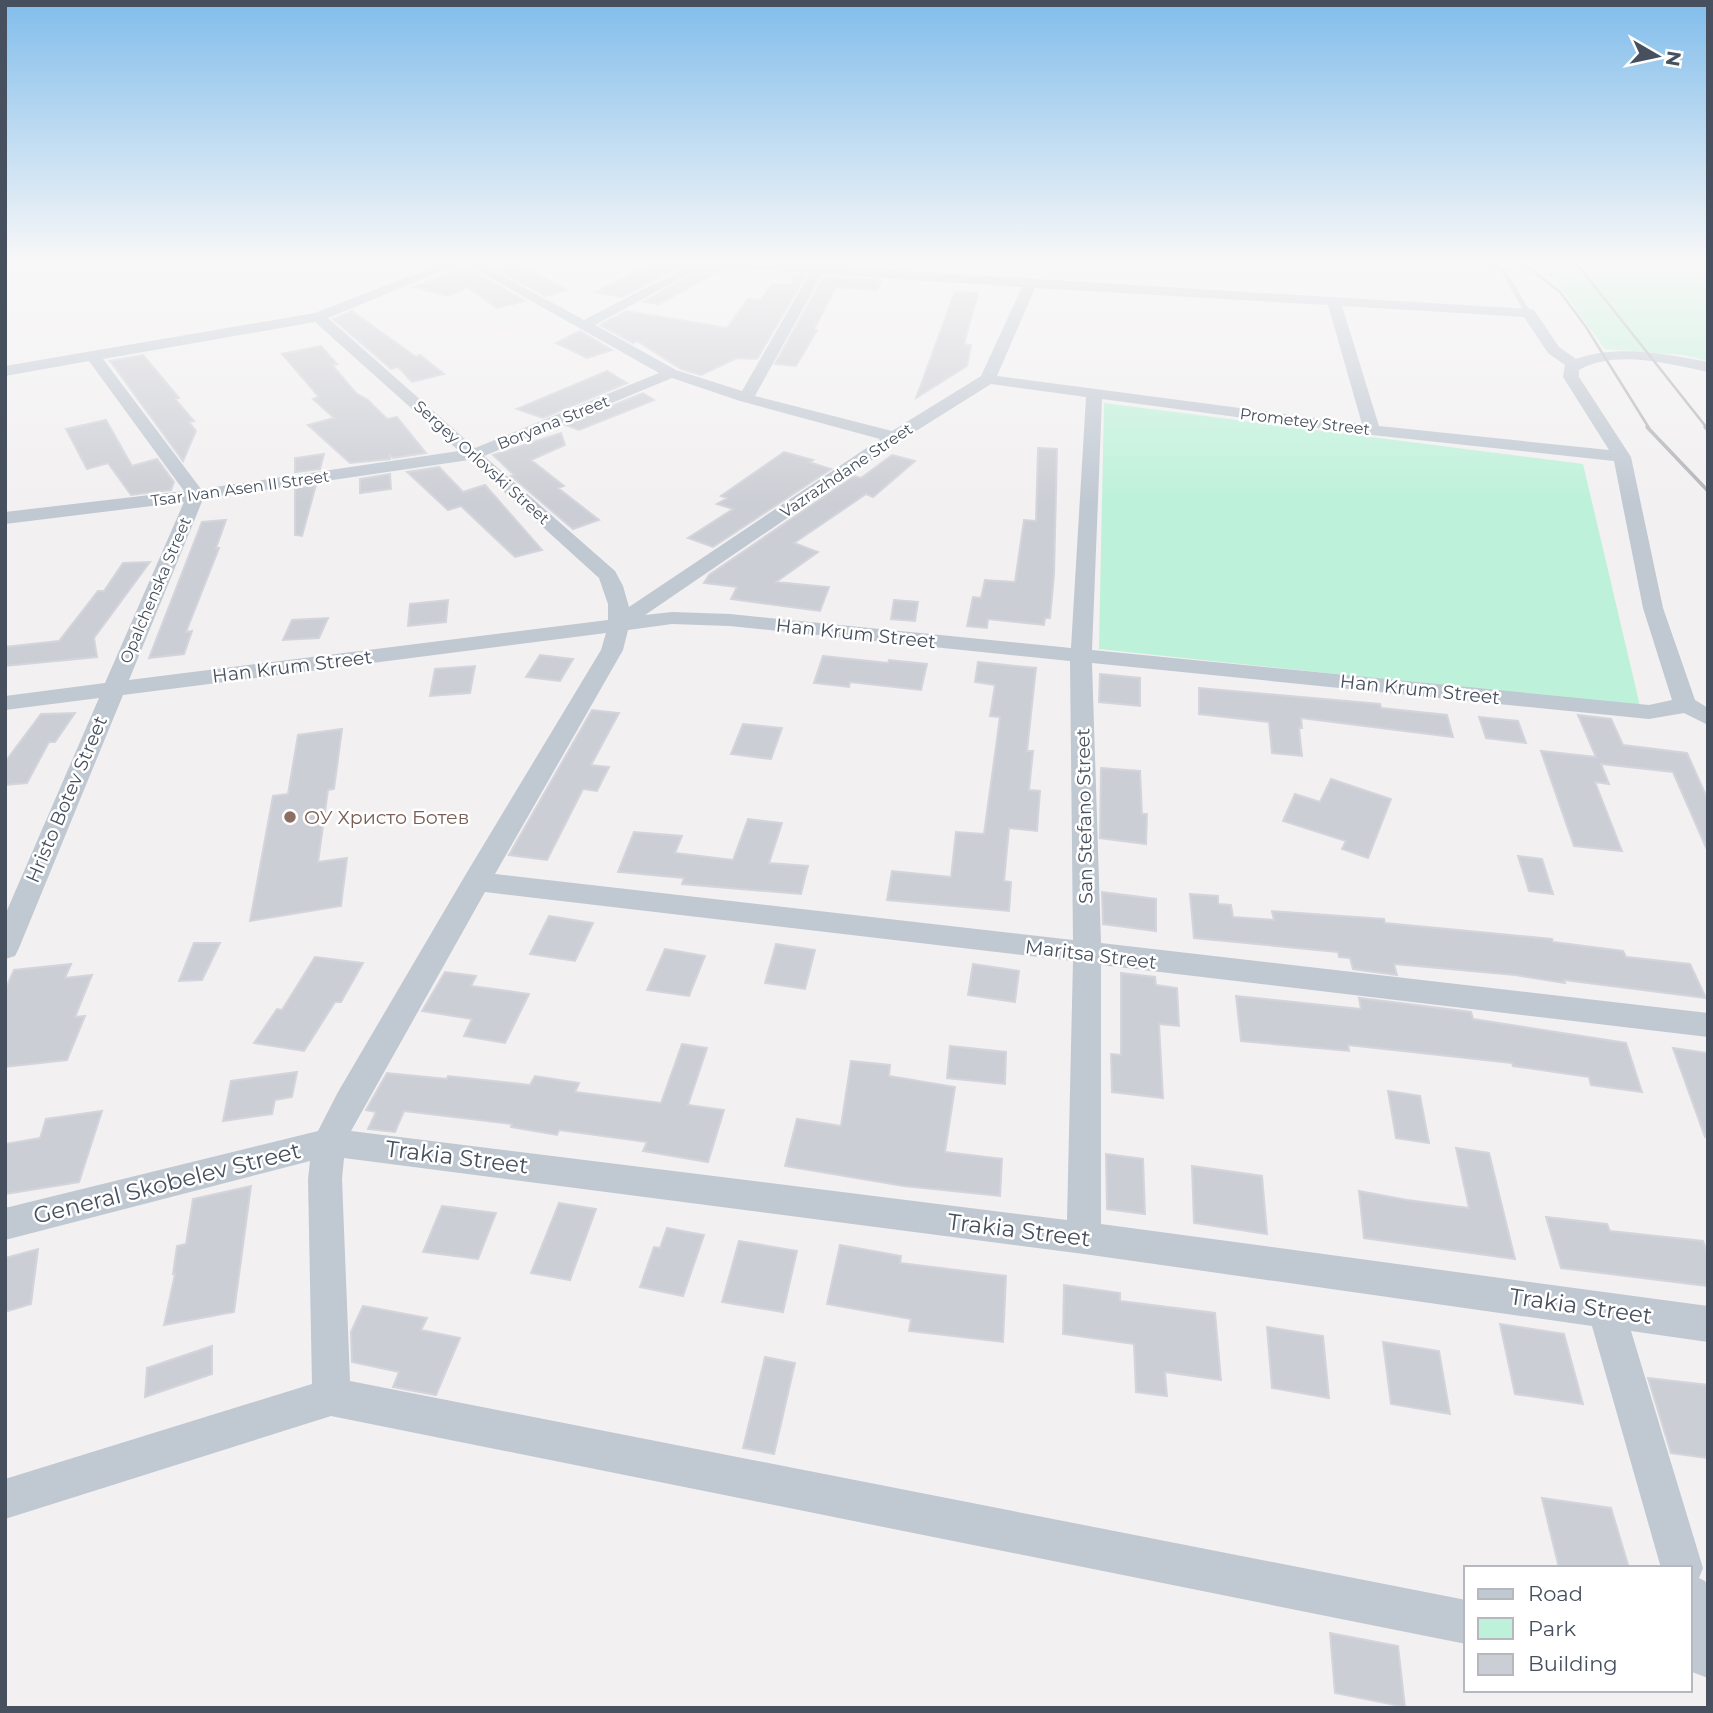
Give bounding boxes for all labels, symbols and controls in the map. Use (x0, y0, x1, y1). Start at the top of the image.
north arrow (1622, 21, 1692, 91)
text: N (1661, 49, 1686, 68)
street label: Boryana Street (494, 391, 612, 454)
street label: Sergey Orlovski Street (410, 397, 554, 529)
street label: Prometey Street (1239, 404, 1372, 439)
street label: Vazrazhdane Street (777, 419, 916, 522)
street label: Tsar Ivan Asen II Street (150, 466, 331, 510)
street label: Opalchenska Street (116, 514, 195, 666)
street label: Han Krum Street (775, 614, 937, 653)
street label: Han Krum Street (211, 645, 374, 688)
street label: Han Krum Street (1339, 670, 1501, 709)
street label: Hristo Botev Street (21, 712, 112, 886)
street label: San Stefano Street (1071, 728, 1098, 904)
place label: ОУ Христо Ботев (304, 806, 469, 829)
marker: ОУ Христо Ботев (282, 809, 298, 825)
street label: Maritsa Street (1024, 935, 1158, 974)
street label: Trakia Street (384, 1134, 530, 1180)
street label: General Skobelev Street (30, 1136, 304, 1230)
street label: Trakia Street (946, 1207, 1092, 1253)
street label: Trakia Street (1508, 1282, 1654, 1330)
legend (1464, 1566, 1692, 1692)
text: Road (1528, 1581, 1583, 1606)
text: Park (1528, 1616, 1576, 1641)
text: Building (1528, 1651, 1618, 1676)

